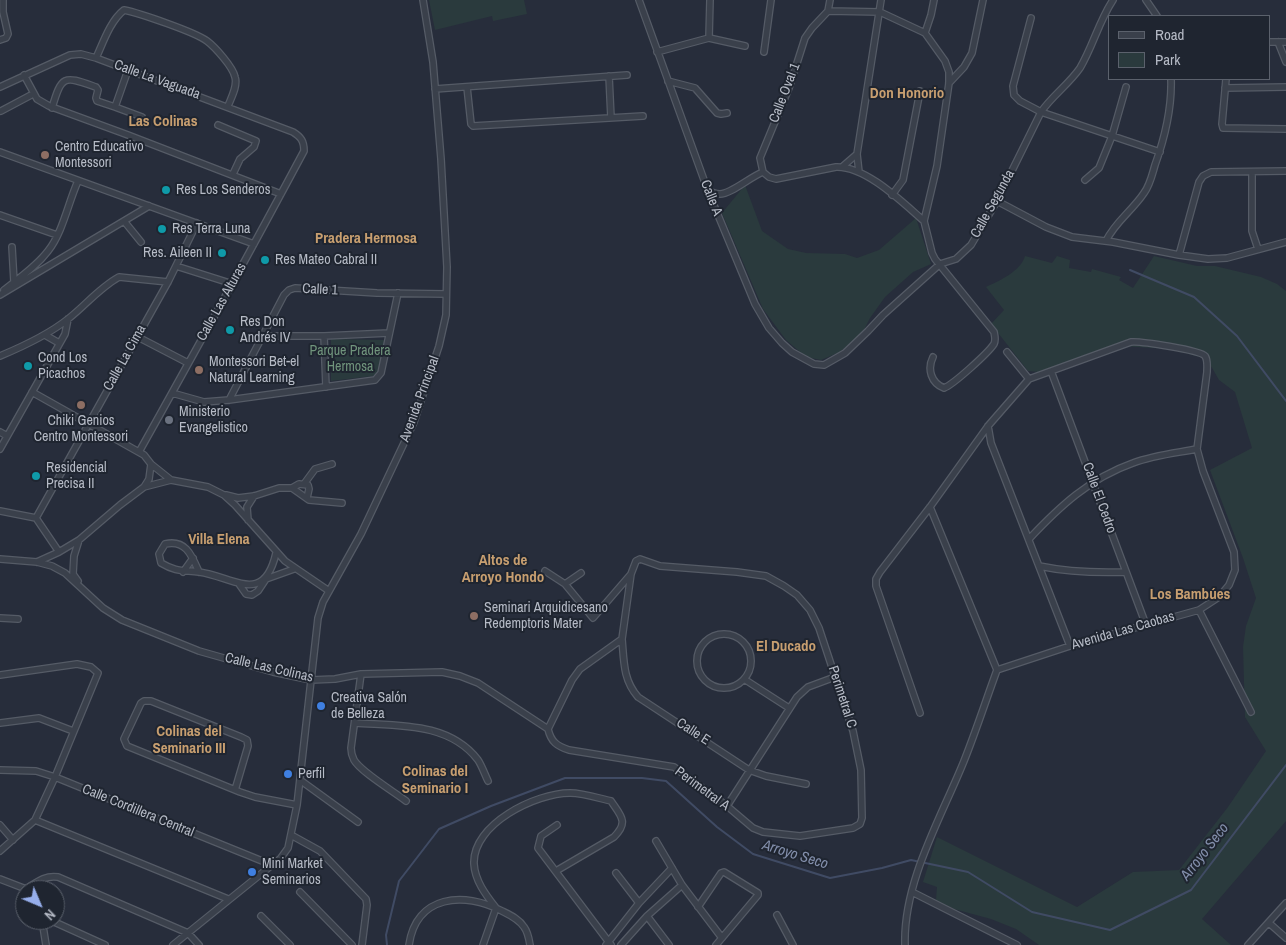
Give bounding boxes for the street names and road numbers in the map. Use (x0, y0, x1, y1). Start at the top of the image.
street label: Calle La Vaguada (112, 57, 202, 103)
street label: Calle Oval 1 (766, 61, 804, 125)
street label: Calle Segunda (967, 167, 1019, 241)
street label: Calle A (697, 178, 725, 218)
street label: Calle Las Alturas (194, 260, 250, 344)
street label: Calle 1 (302, 281, 338, 299)
street label: Calle La Cima (100, 322, 150, 394)
street label: Avenida Principal (397, 354, 443, 444)
street label: Calle El Cedro (1078, 460, 1120, 536)
street label: Avenida Las Caobas (1070, 608, 1176, 654)
street label: Calle Las Colinas (223, 650, 315, 686)
street label: Perimetral C (824, 664, 860, 730)
street label: Calle E (673, 715, 713, 749)
street label: Perimetral A (671, 763, 733, 815)
street label: Calle Cordillera Central (80, 781, 196, 841)

